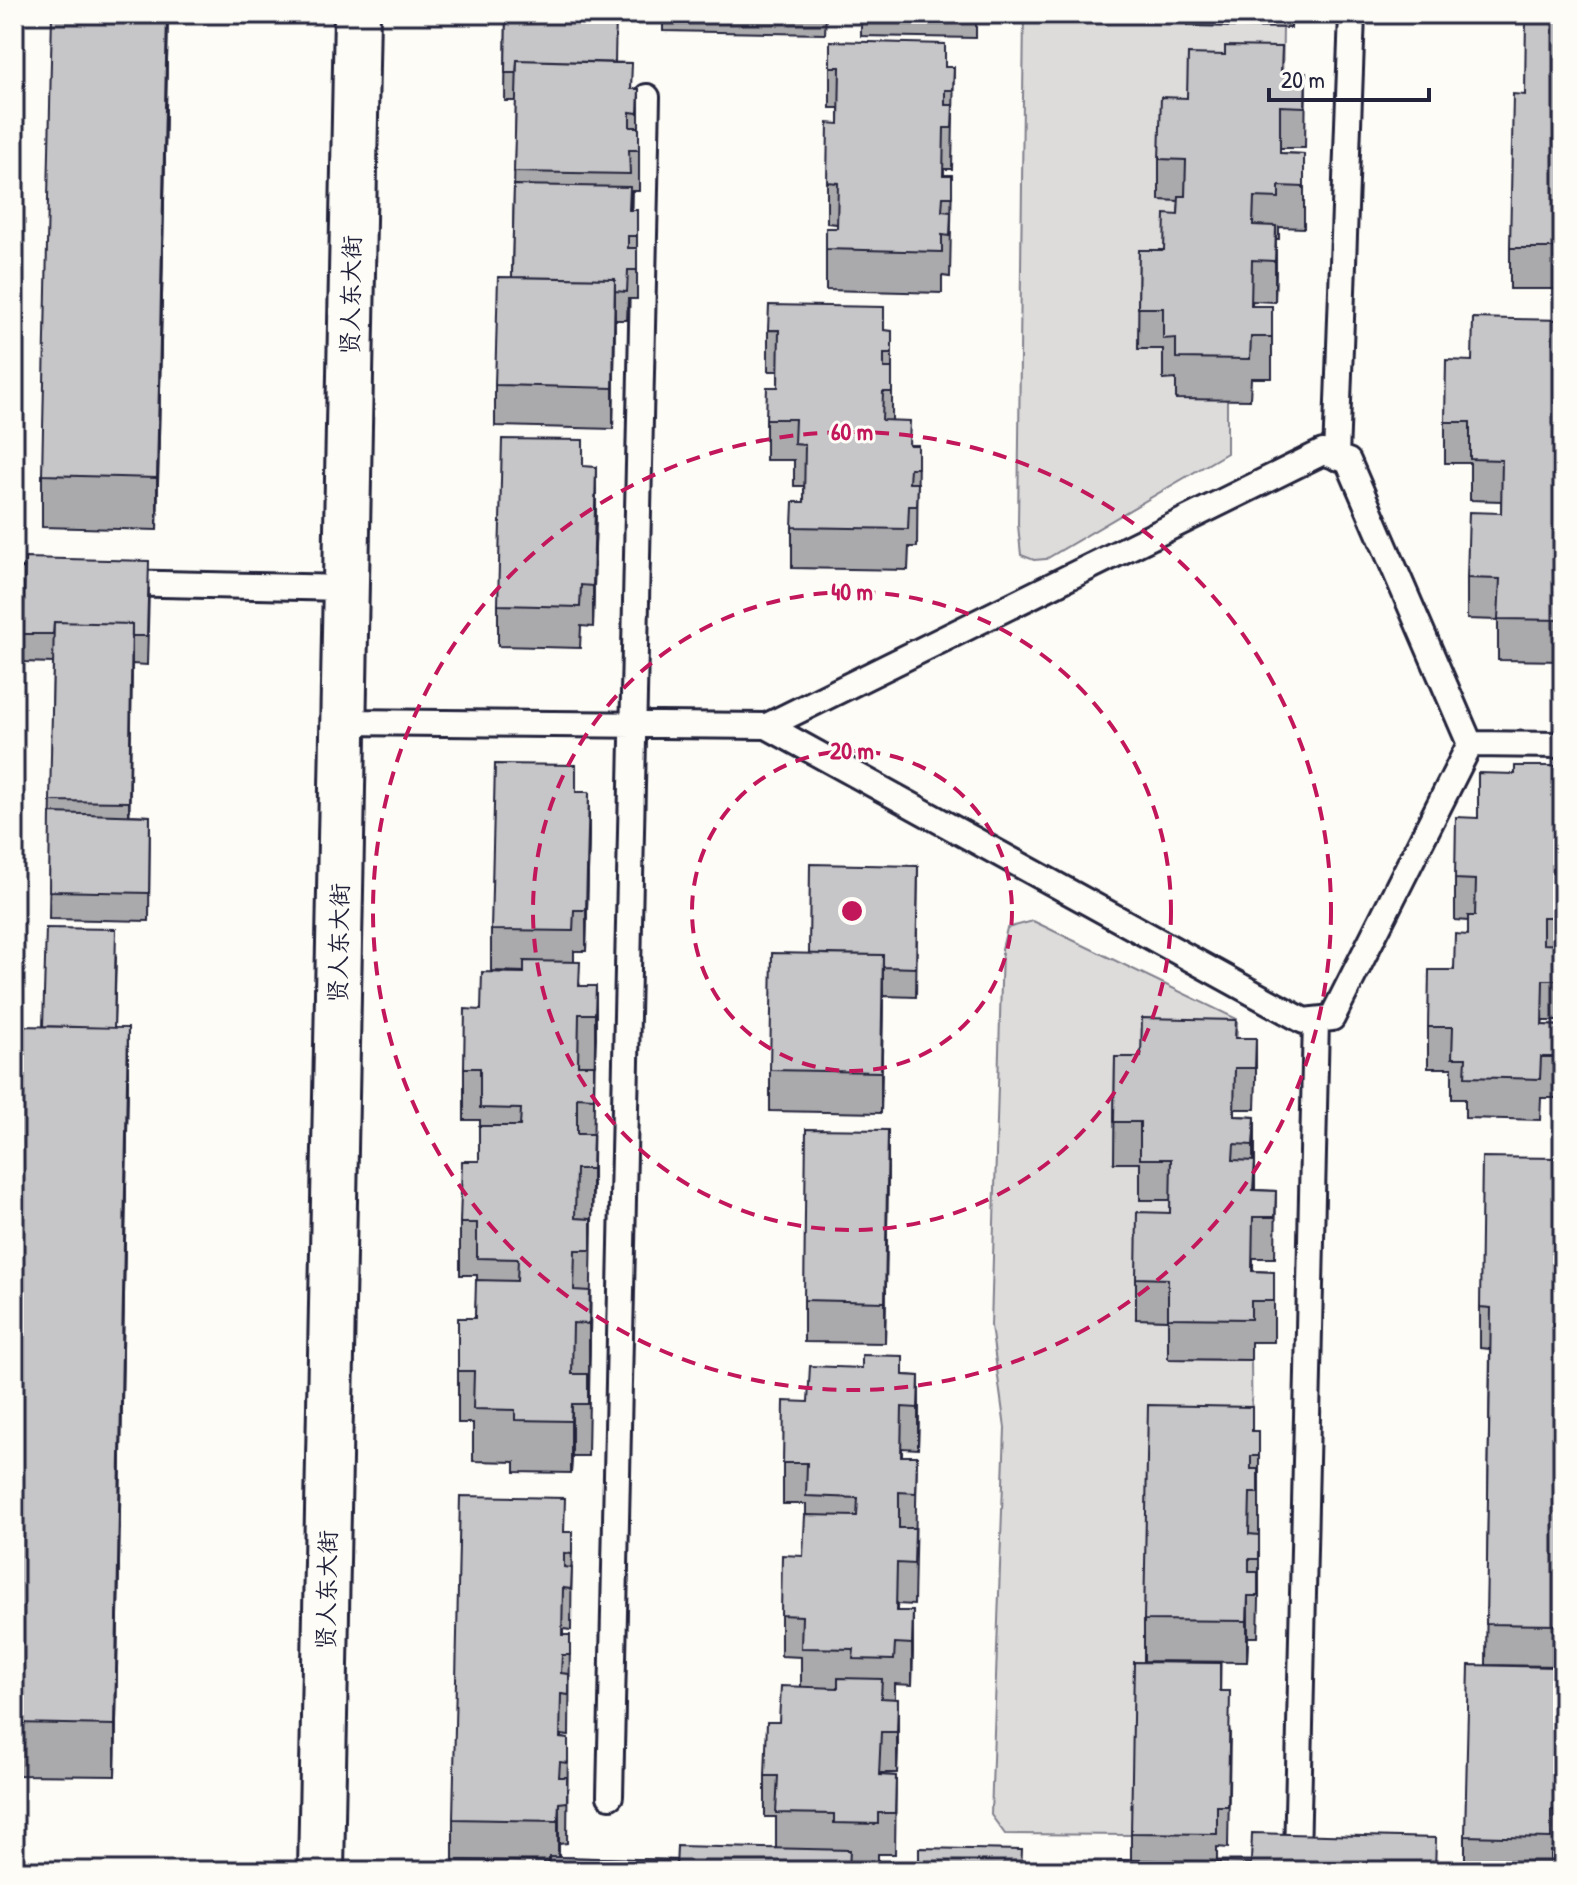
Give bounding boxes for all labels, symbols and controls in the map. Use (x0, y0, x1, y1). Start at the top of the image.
scale bar (1269, 52, 1429, 102)
text: 20 m (1281, 63, 1325, 95)
street label: 贤人东大街 (333, 235, 367, 355)
text: 60 m (831, 415, 873, 447)
text: 40 m (831, 575, 873, 607)
text: 20 m (830, 734, 874, 766)
street label: 贤人东大街 (321, 883, 355, 1003)
centre of rings (838, 897, 866, 925)
street label: 贤人东大街 (309, 1530, 343, 1650)

